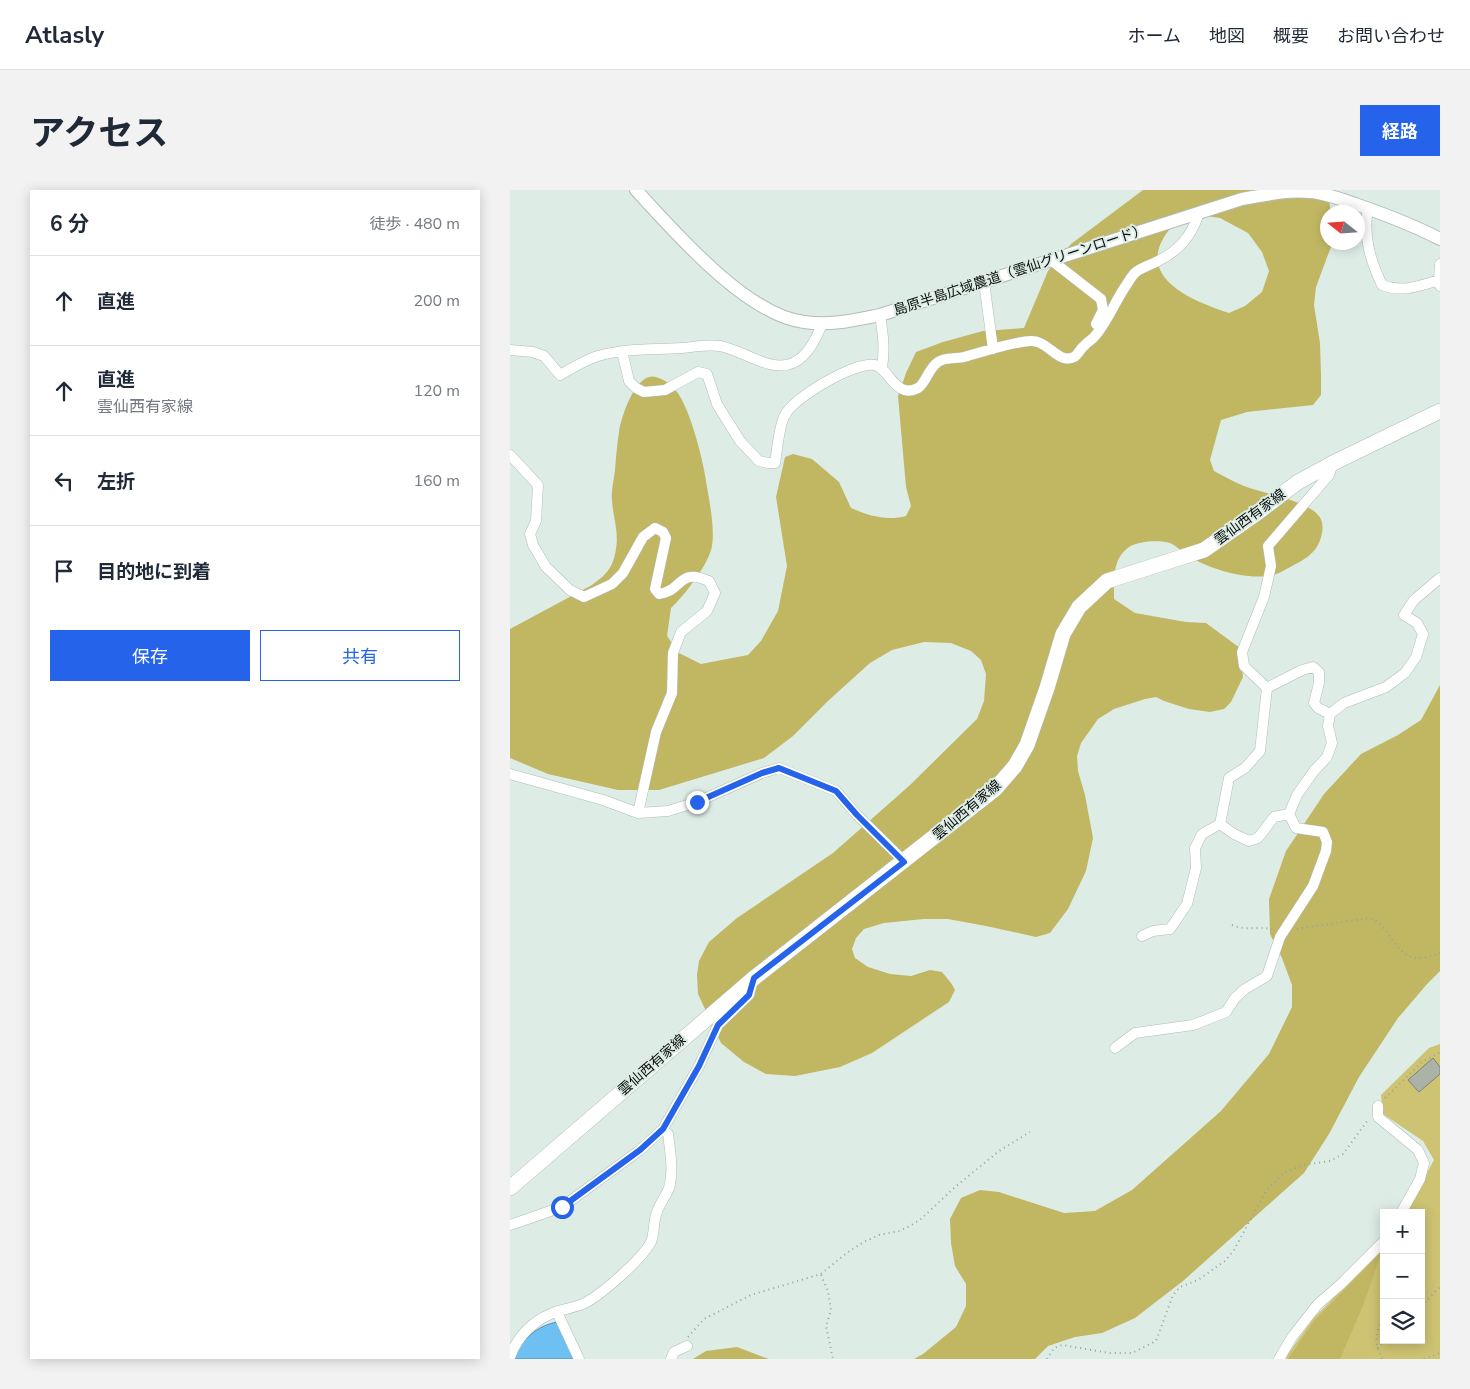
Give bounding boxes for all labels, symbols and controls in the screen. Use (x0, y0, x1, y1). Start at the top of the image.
text: Atlasly (25, 19, 104, 51)
text: ホーム (1128, 24, 1181, 48)
text: 地図 (1209, 24, 1245, 48)
text: 概要 (1273, 24, 1309, 48)
text: お問い合わせ (1337, 24, 1445, 48)
button: 経路 (1360, 105, 1440, 156)
text: アクセス (30, 110, 168, 157)
north arrow (1320, 205, 1365, 250)
text: 6 分 (50, 210, 89, 238)
text: 徒歩 · 480 m (370, 213, 460, 235)
street label: 島原半島広域農道（雲仙グリーンロード） (891, 220, 1149, 320)
icon: ahead (50, 287, 78, 315)
text: 直進 (97, 289, 135, 315)
text: 200 m (413, 290, 460, 312)
text: 直進 (97, 367, 135, 393)
icon: ahead (50, 377, 78, 405)
text: 120 m (413, 380, 460, 402)
text: 雲仙西有家線 (97, 396, 193, 418)
icon: left (50, 467, 78, 495)
text: 左折 (97, 469, 135, 495)
text: 160 m (413, 470, 460, 492)
street label: 雲仙西有家線 (1210, 485, 1290, 549)
icon: arrive (50, 557, 78, 585)
text: 目的地に到着 (97, 559, 211, 585)
button: 保存 (50, 630, 250, 681)
button: 共有 (260, 630, 460, 681)
street label: 雲仙西有家線 (929, 776, 1005, 844)
route end (686, 791, 709, 814)
street label: 雲仙西有家線 (614, 1030, 690, 1100)
route start (551, 1196, 574, 1219)
map controls (1380, 1209, 1425, 1344)
button: + (1380, 1209, 1425, 1254)
button: − (1380, 1254, 1425, 1299)
button: layers (1380, 1299, 1425, 1344)

